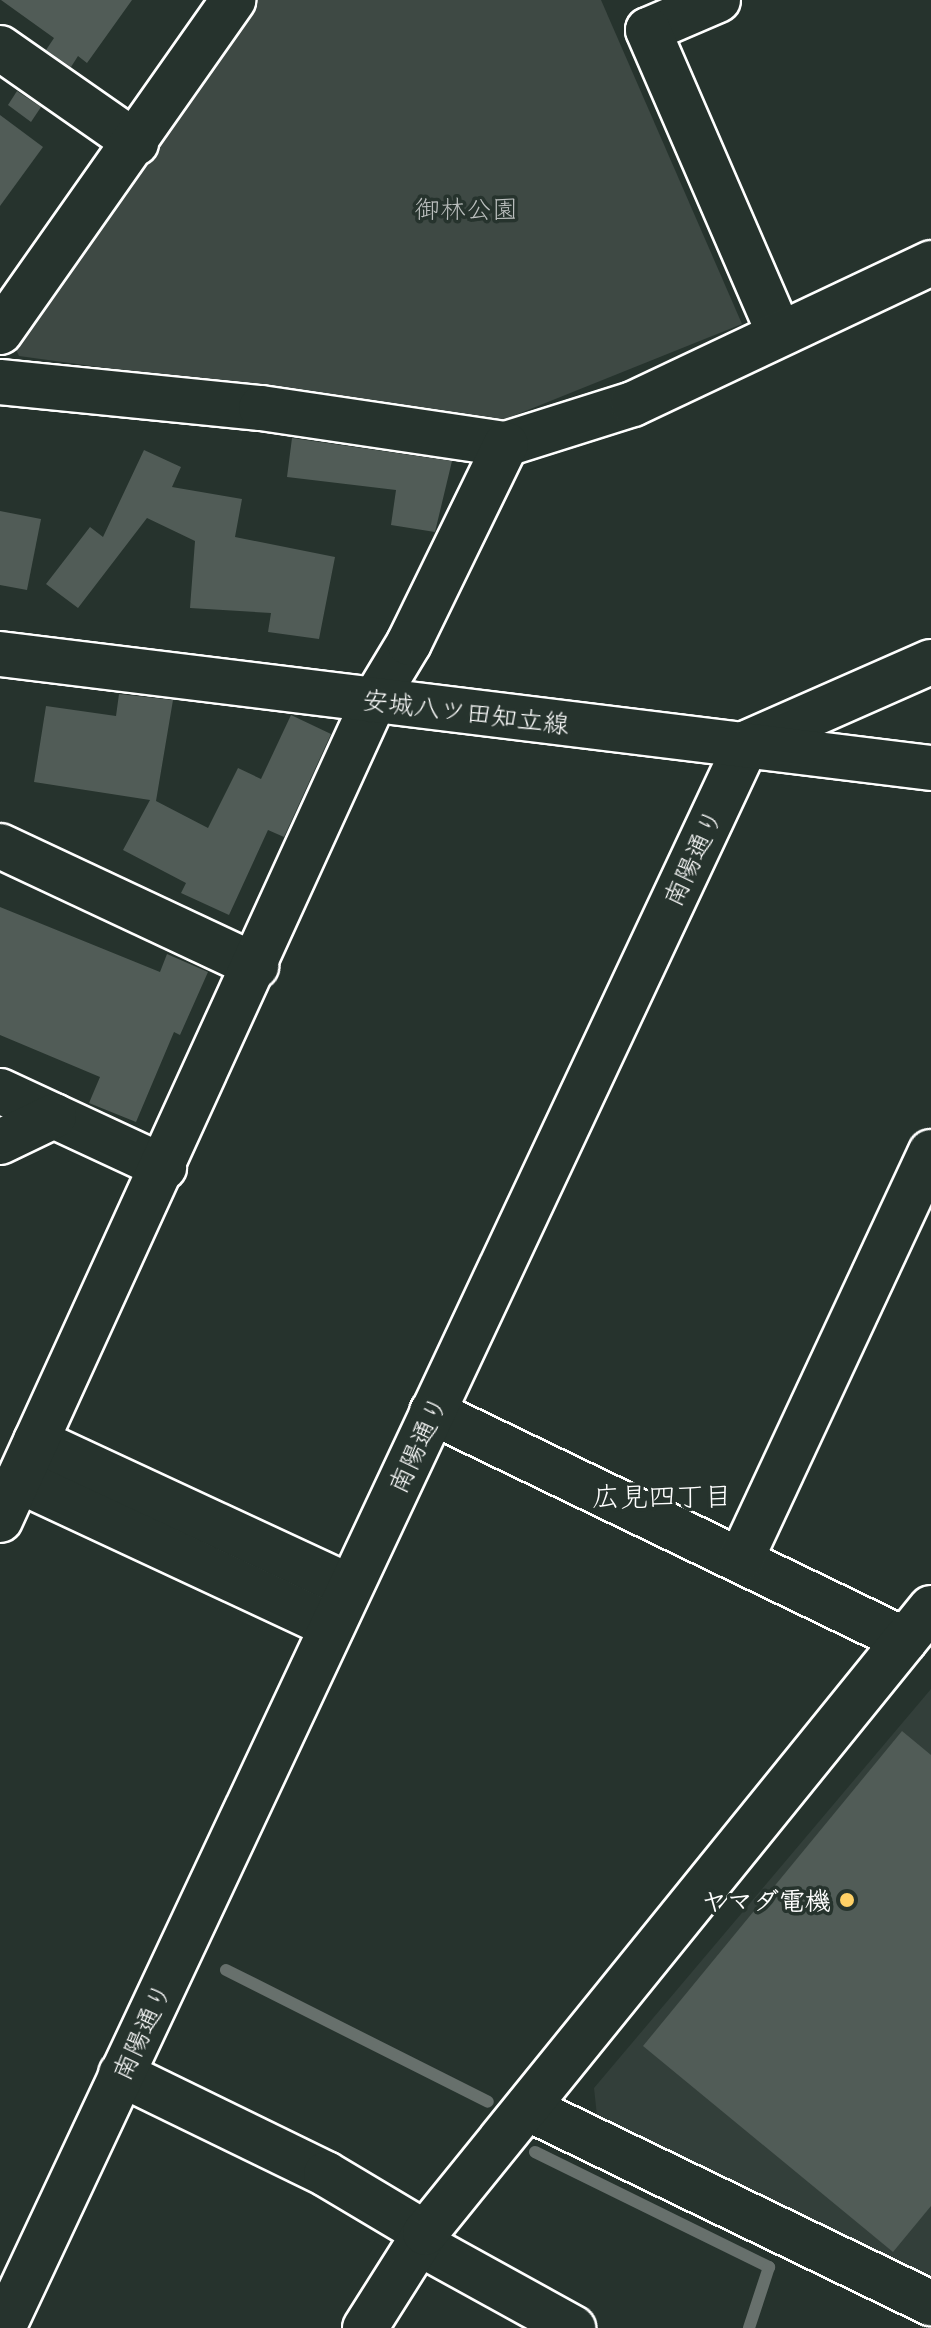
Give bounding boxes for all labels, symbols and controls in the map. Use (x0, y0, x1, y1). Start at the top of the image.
park label: 御林公園 (414, 192, 518, 224)
street label: 安城八ツ田知立線 (361, 683, 571, 739)
street label: 南陽通り (656, 803, 728, 911)
street label: 南陽通り (381, 1390, 453, 1498)
district label: 広見四丁目 (592, 1478, 732, 1512)
place label: ヤマダ電機 (701, 1884, 831, 1916)
marker: ヤマダ電機 (838, 1891, 856, 1909)
street label: 南陽通り (105, 1977, 177, 2085)

